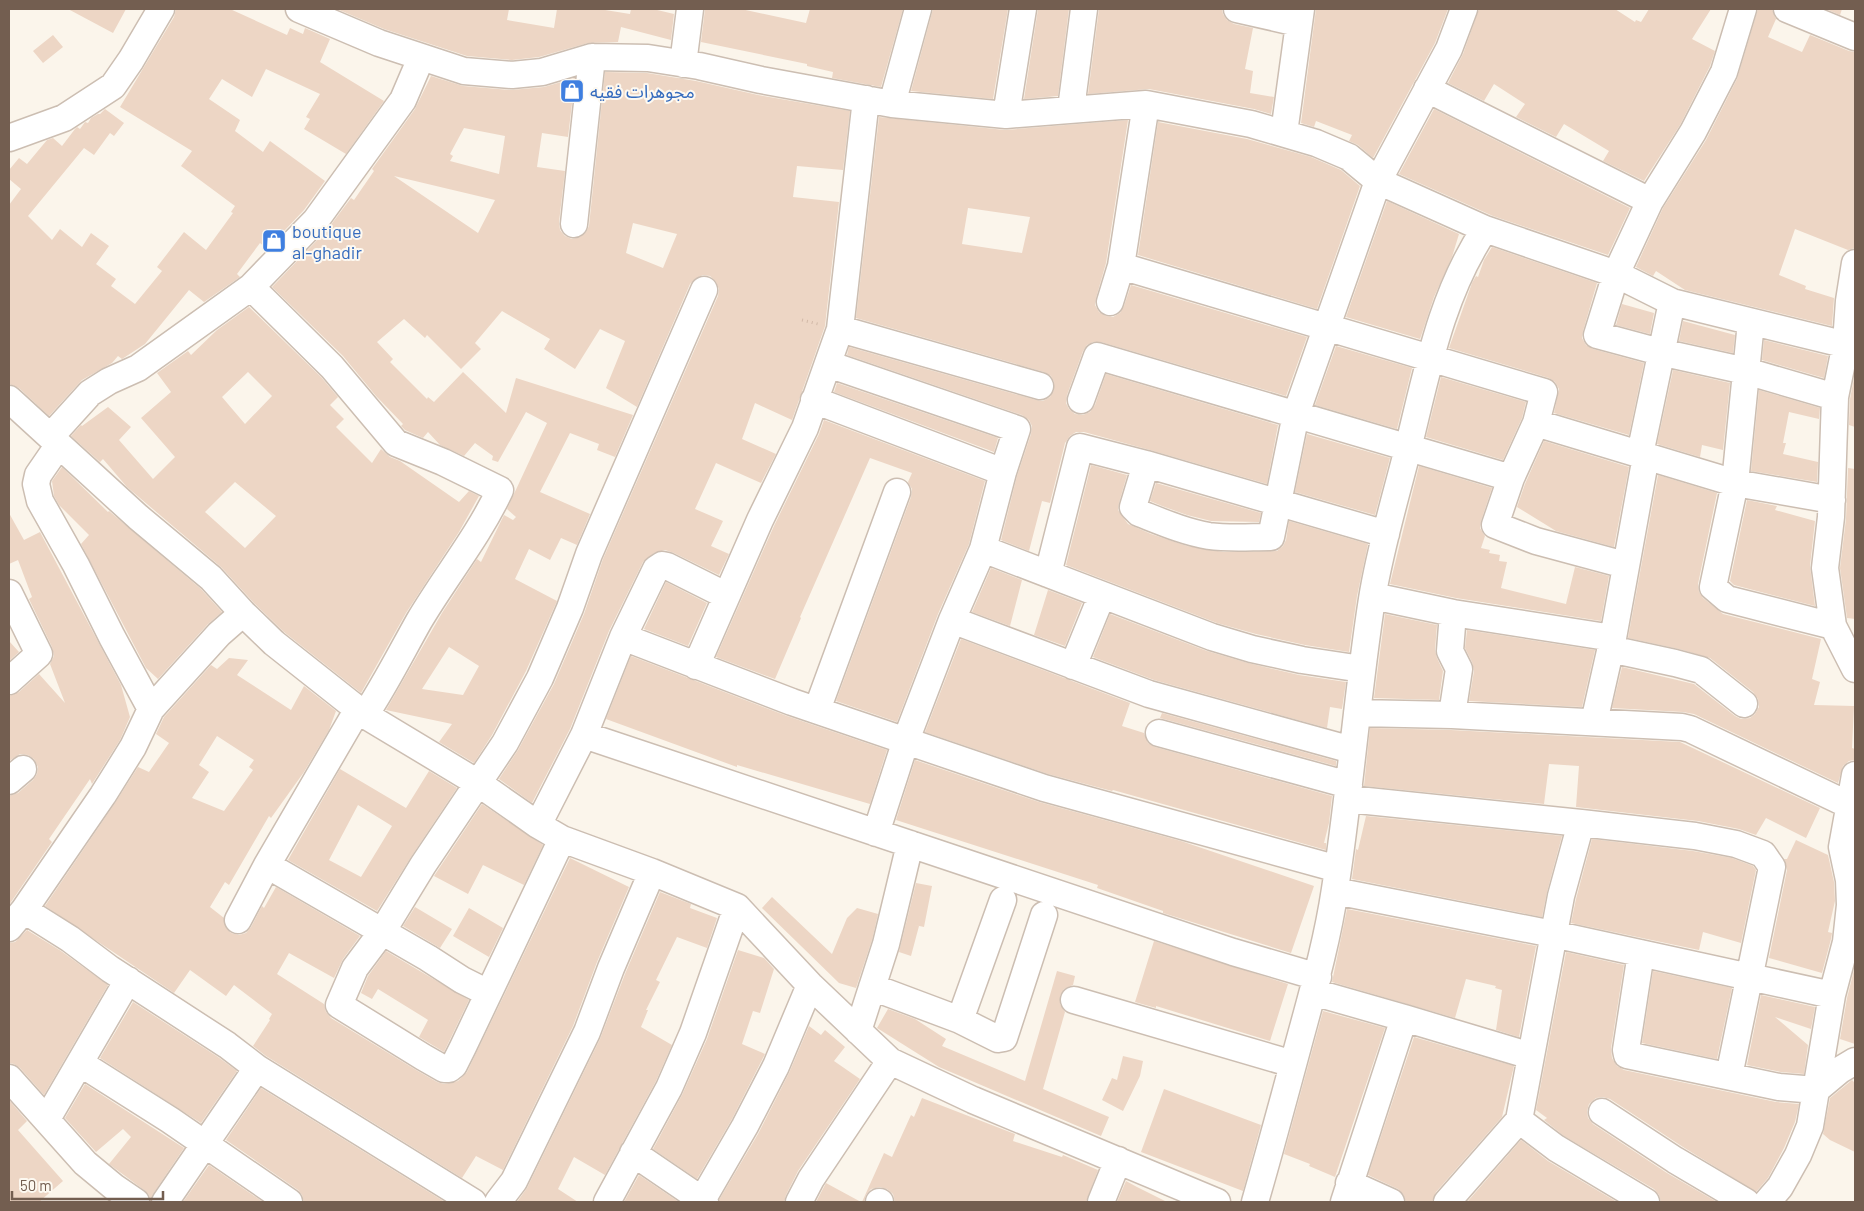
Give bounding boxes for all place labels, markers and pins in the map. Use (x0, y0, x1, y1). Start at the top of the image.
shop icon: مجوهرات فقيه (559, 78, 585, 104)
place label: مجوهرات فقيه (590, 80, 695, 103)
place label: boutique al-ghadir (292, 220, 362, 263)
shop icon: boutique al-ghadir (261, 228, 287, 254)

